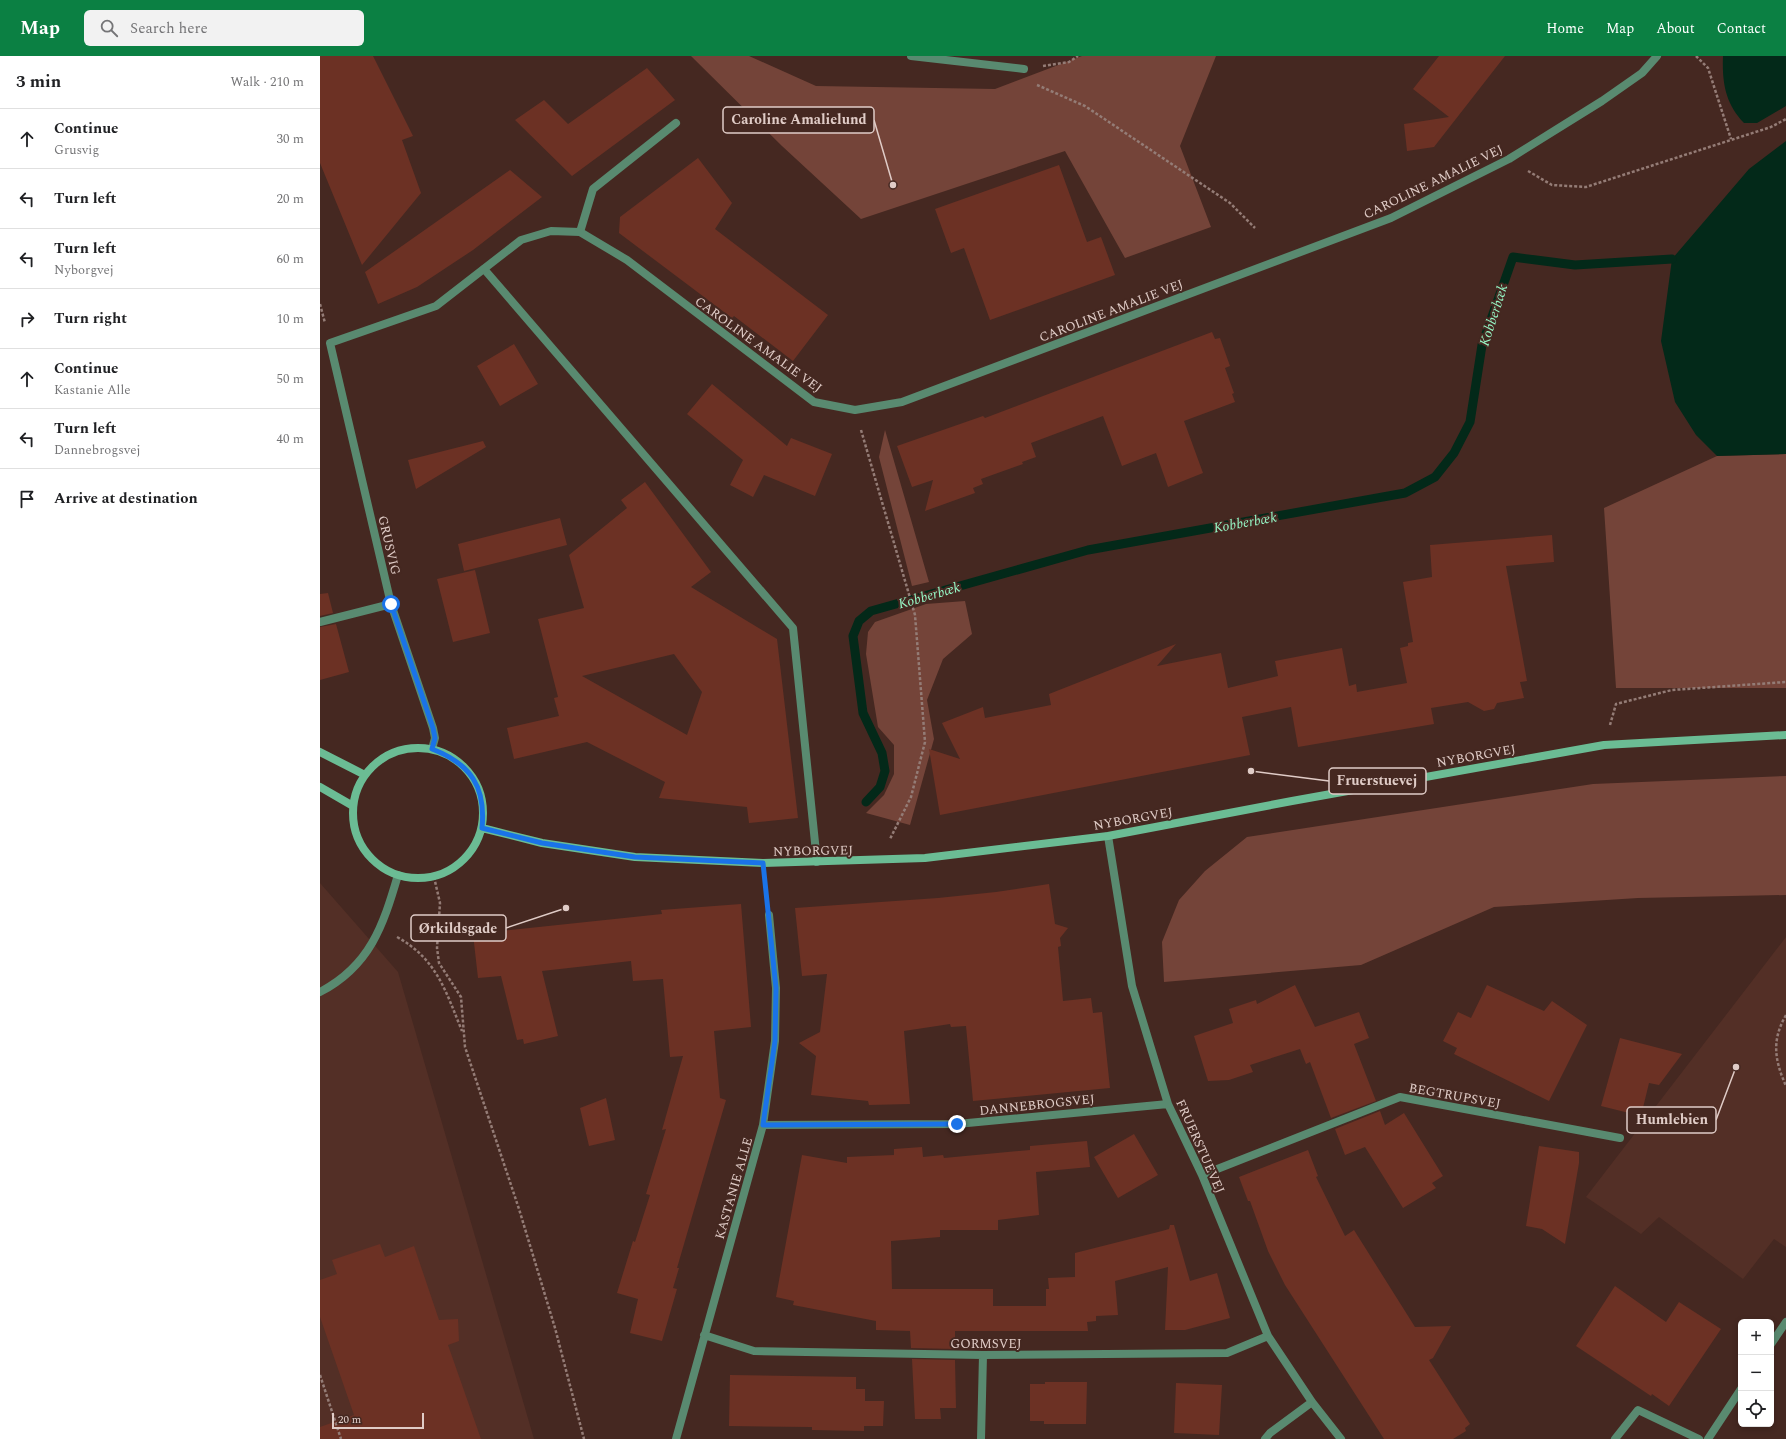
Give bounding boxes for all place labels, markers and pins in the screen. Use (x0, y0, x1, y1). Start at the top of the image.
callout: Caroline Amalielund (723, 107, 874, 133)
callout: Fruerstuevej (1329, 768, 1426, 794)
callout: Ørkildsgade (411, 915, 506, 941)
callout: Humlebien (1627, 1107, 1716, 1133)

